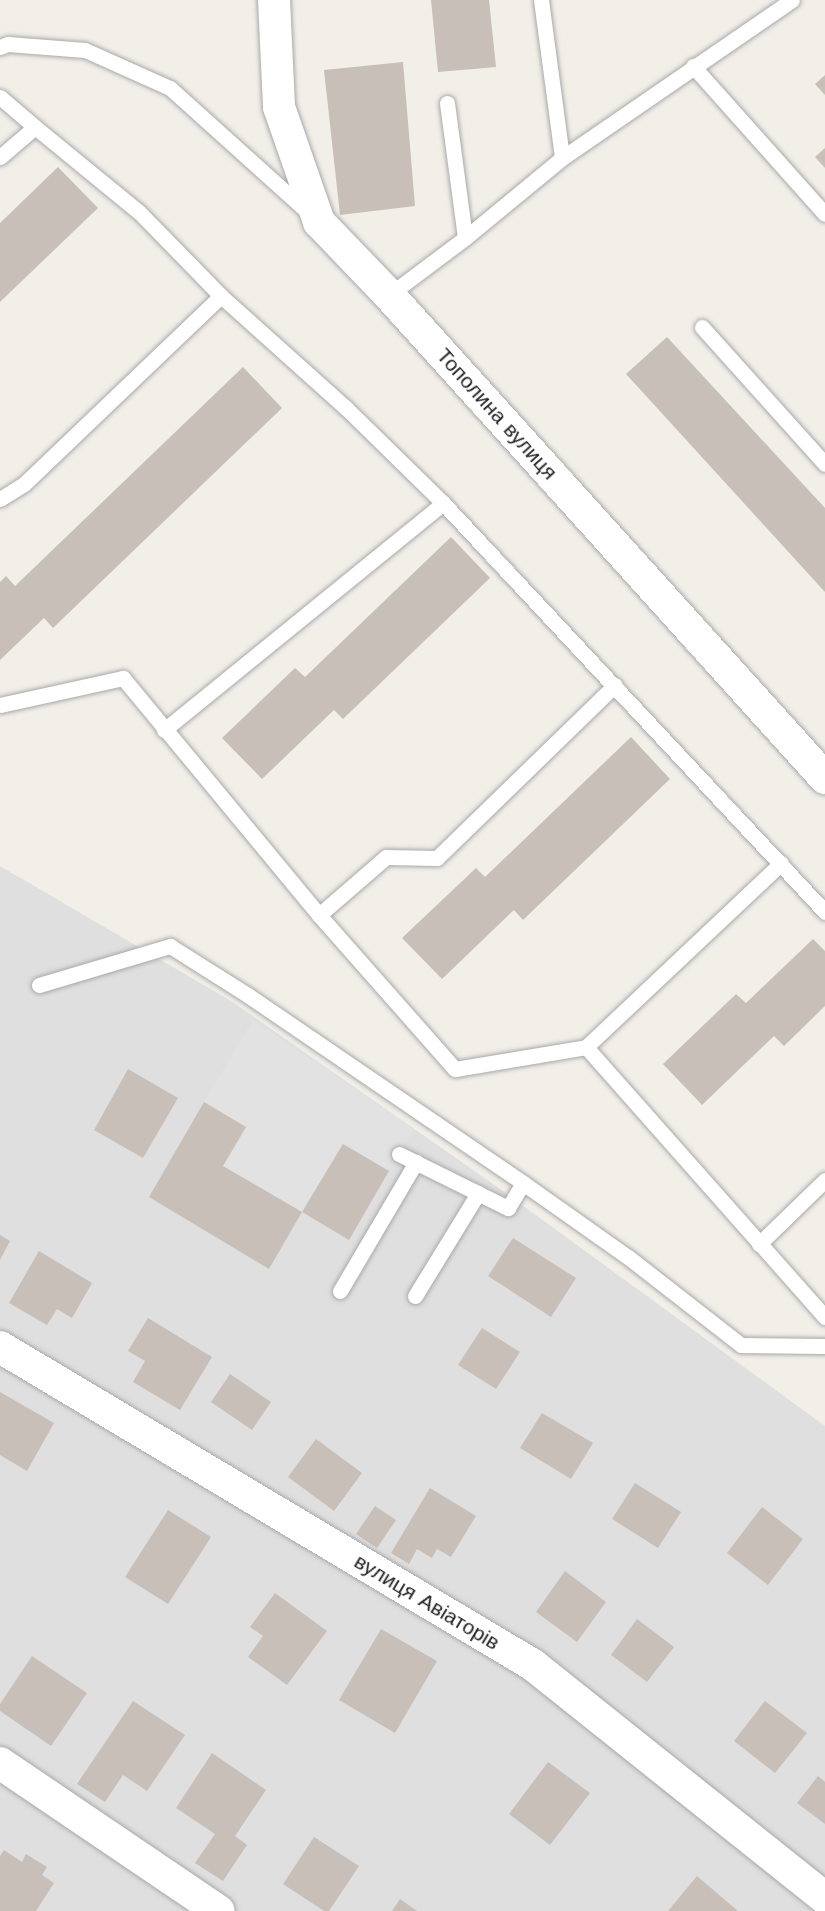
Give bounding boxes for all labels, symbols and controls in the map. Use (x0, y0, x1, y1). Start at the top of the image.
street label: Тополина вулиця (431, 343, 563, 485)
street label: вулиця Авіаторів (350, 1549, 504, 1655)

